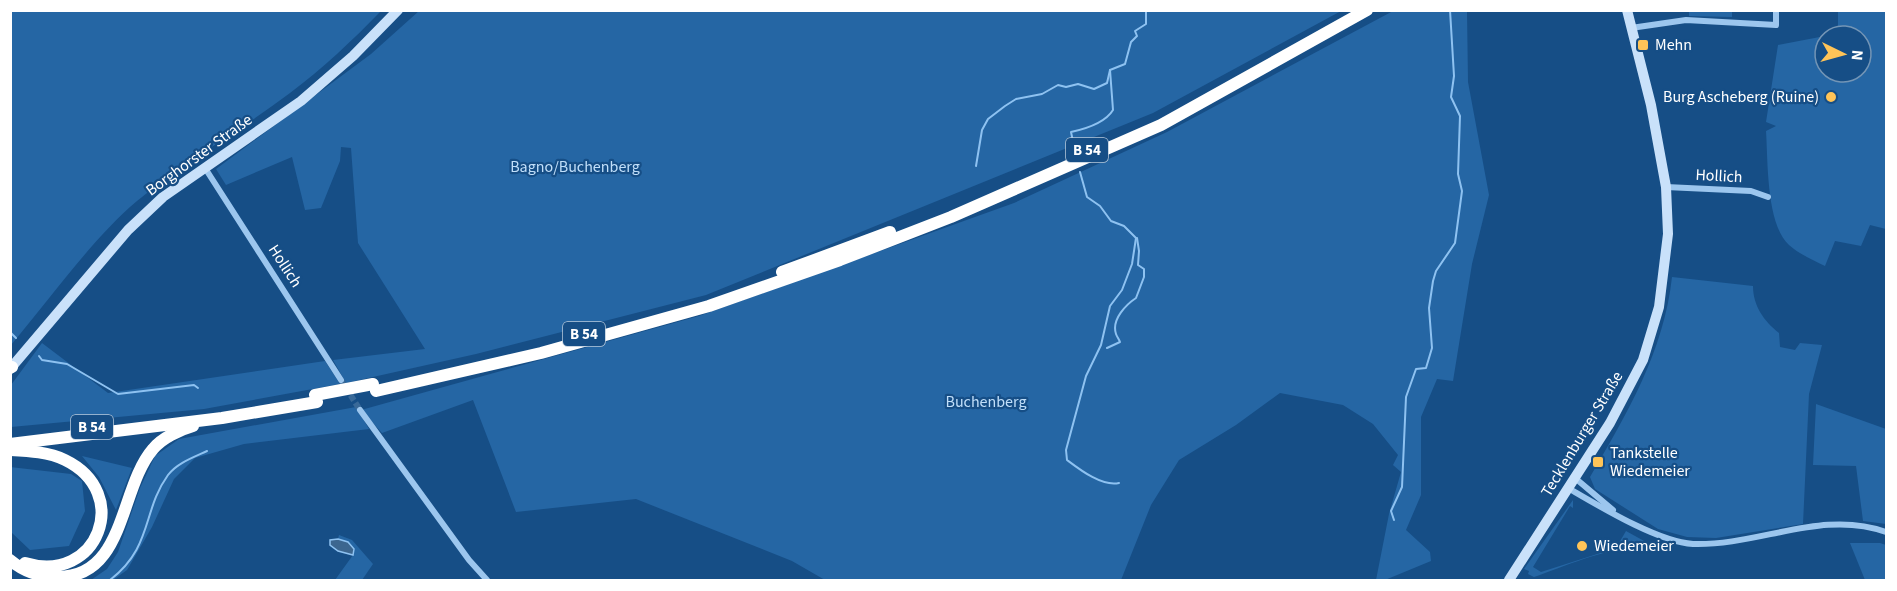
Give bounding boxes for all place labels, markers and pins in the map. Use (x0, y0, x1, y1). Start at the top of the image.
place label: Mehn (1655, 34, 1692, 56)
marker: Mehn (1636, 38, 1650, 52)
place label: Burg Ascheberg (Ruine) (1663, 86, 1819, 108)
marker: Burg Ascheberg (Ruine) (1824, 90, 1838, 104)
place label: Tankstelle Wiedemeier (1610, 442, 1690, 482)
marker: Tankstelle Wiedemeier (1591, 455, 1605, 469)
place label: Wiedemeier (1594, 535, 1674, 557)
marker: Wiedemeier (1575, 539, 1589, 553)

